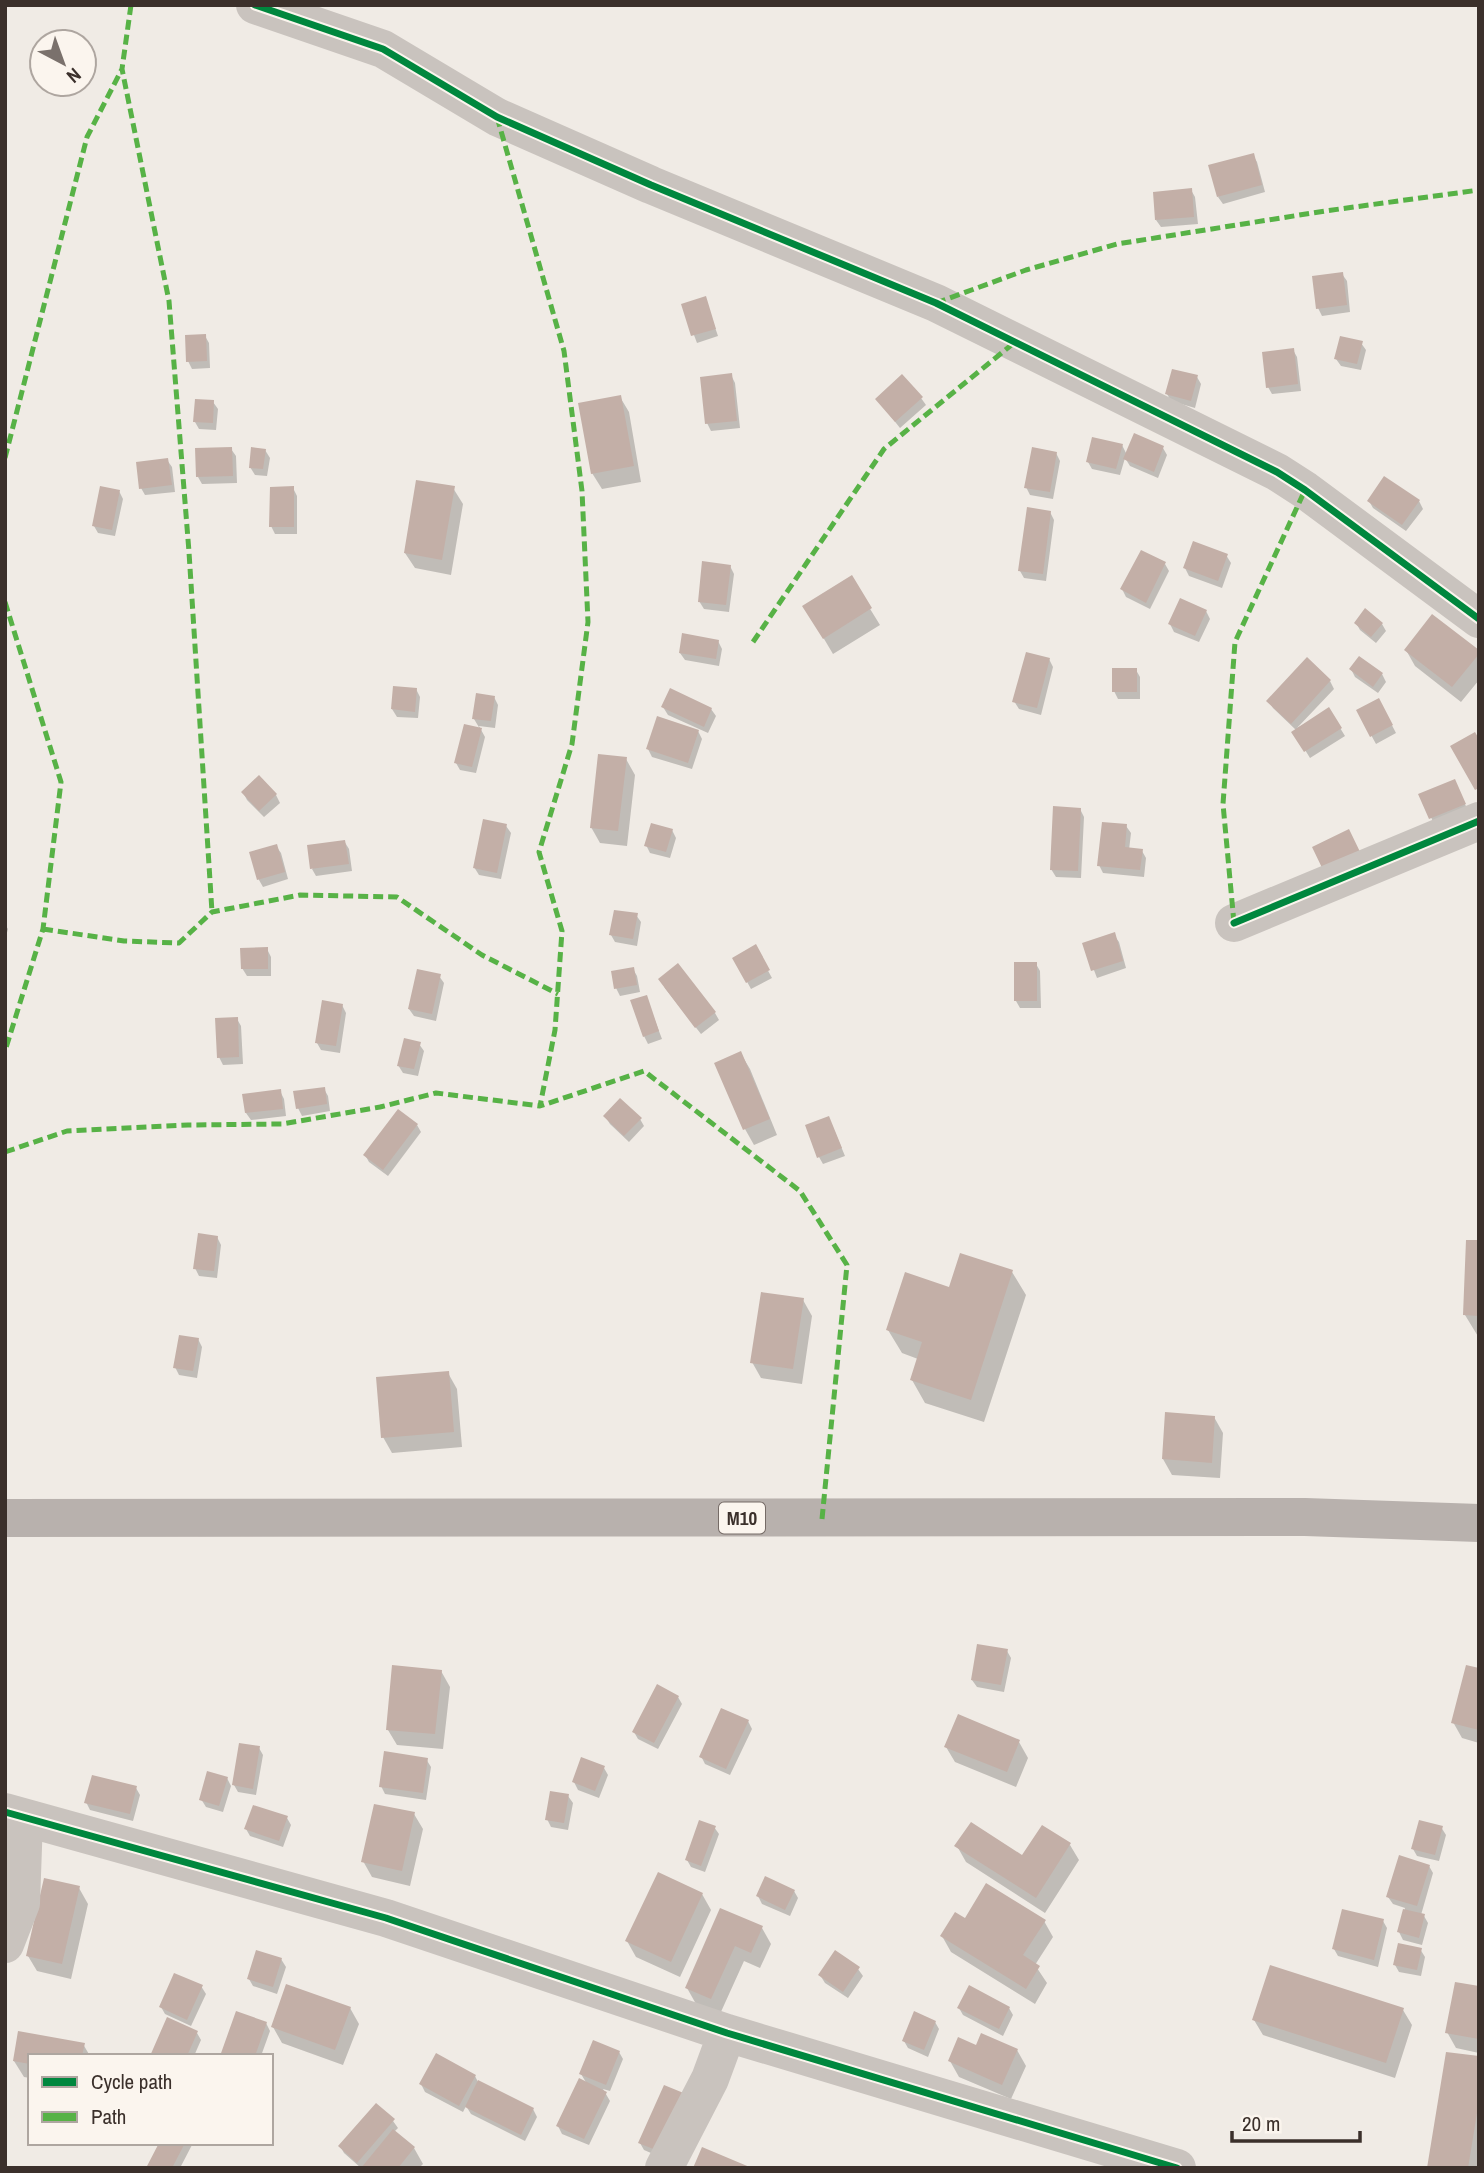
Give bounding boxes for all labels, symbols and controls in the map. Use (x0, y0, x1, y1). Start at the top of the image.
north arrow (28, 28, 98, 98)
text: N (61, 62, 87, 89)
road number: M10 (719, 1502, 765, 1534)
legend (28, 2054, 273, 2145)
text: Cycle path (91, 2067, 172, 2096)
scale bar (1232, 2100, 1360, 2144)
text: Path (91, 2102, 126, 2131)
text: 20 m (1242, 2109, 1280, 2138)

